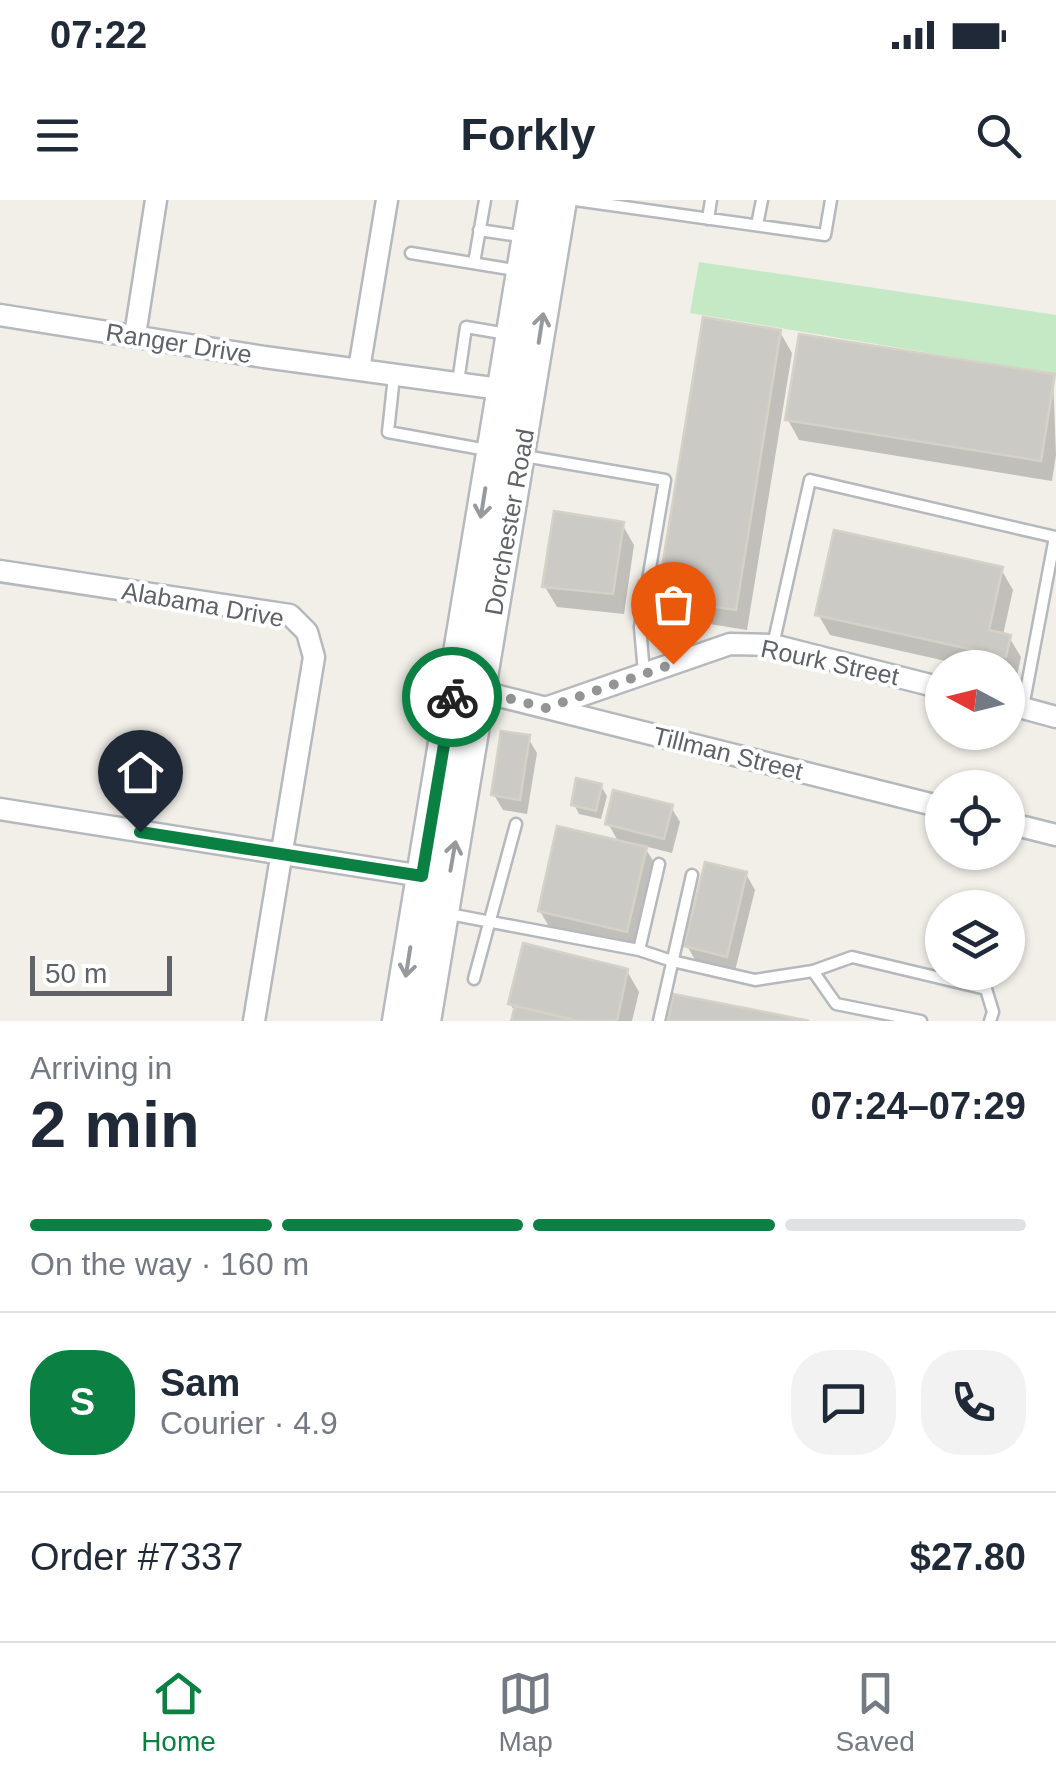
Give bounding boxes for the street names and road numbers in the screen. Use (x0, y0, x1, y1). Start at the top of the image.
street label: Ranger Drive (104, 318, 254, 368)
street label: Dorchester Road (479, 427, 539, 617)
street label: Alabama Drive (120, 576, 286, 632)
street label: Rourk Street (758, 634, 902, 690)
street label: Tillman Street (650, 721, 806, 785)

